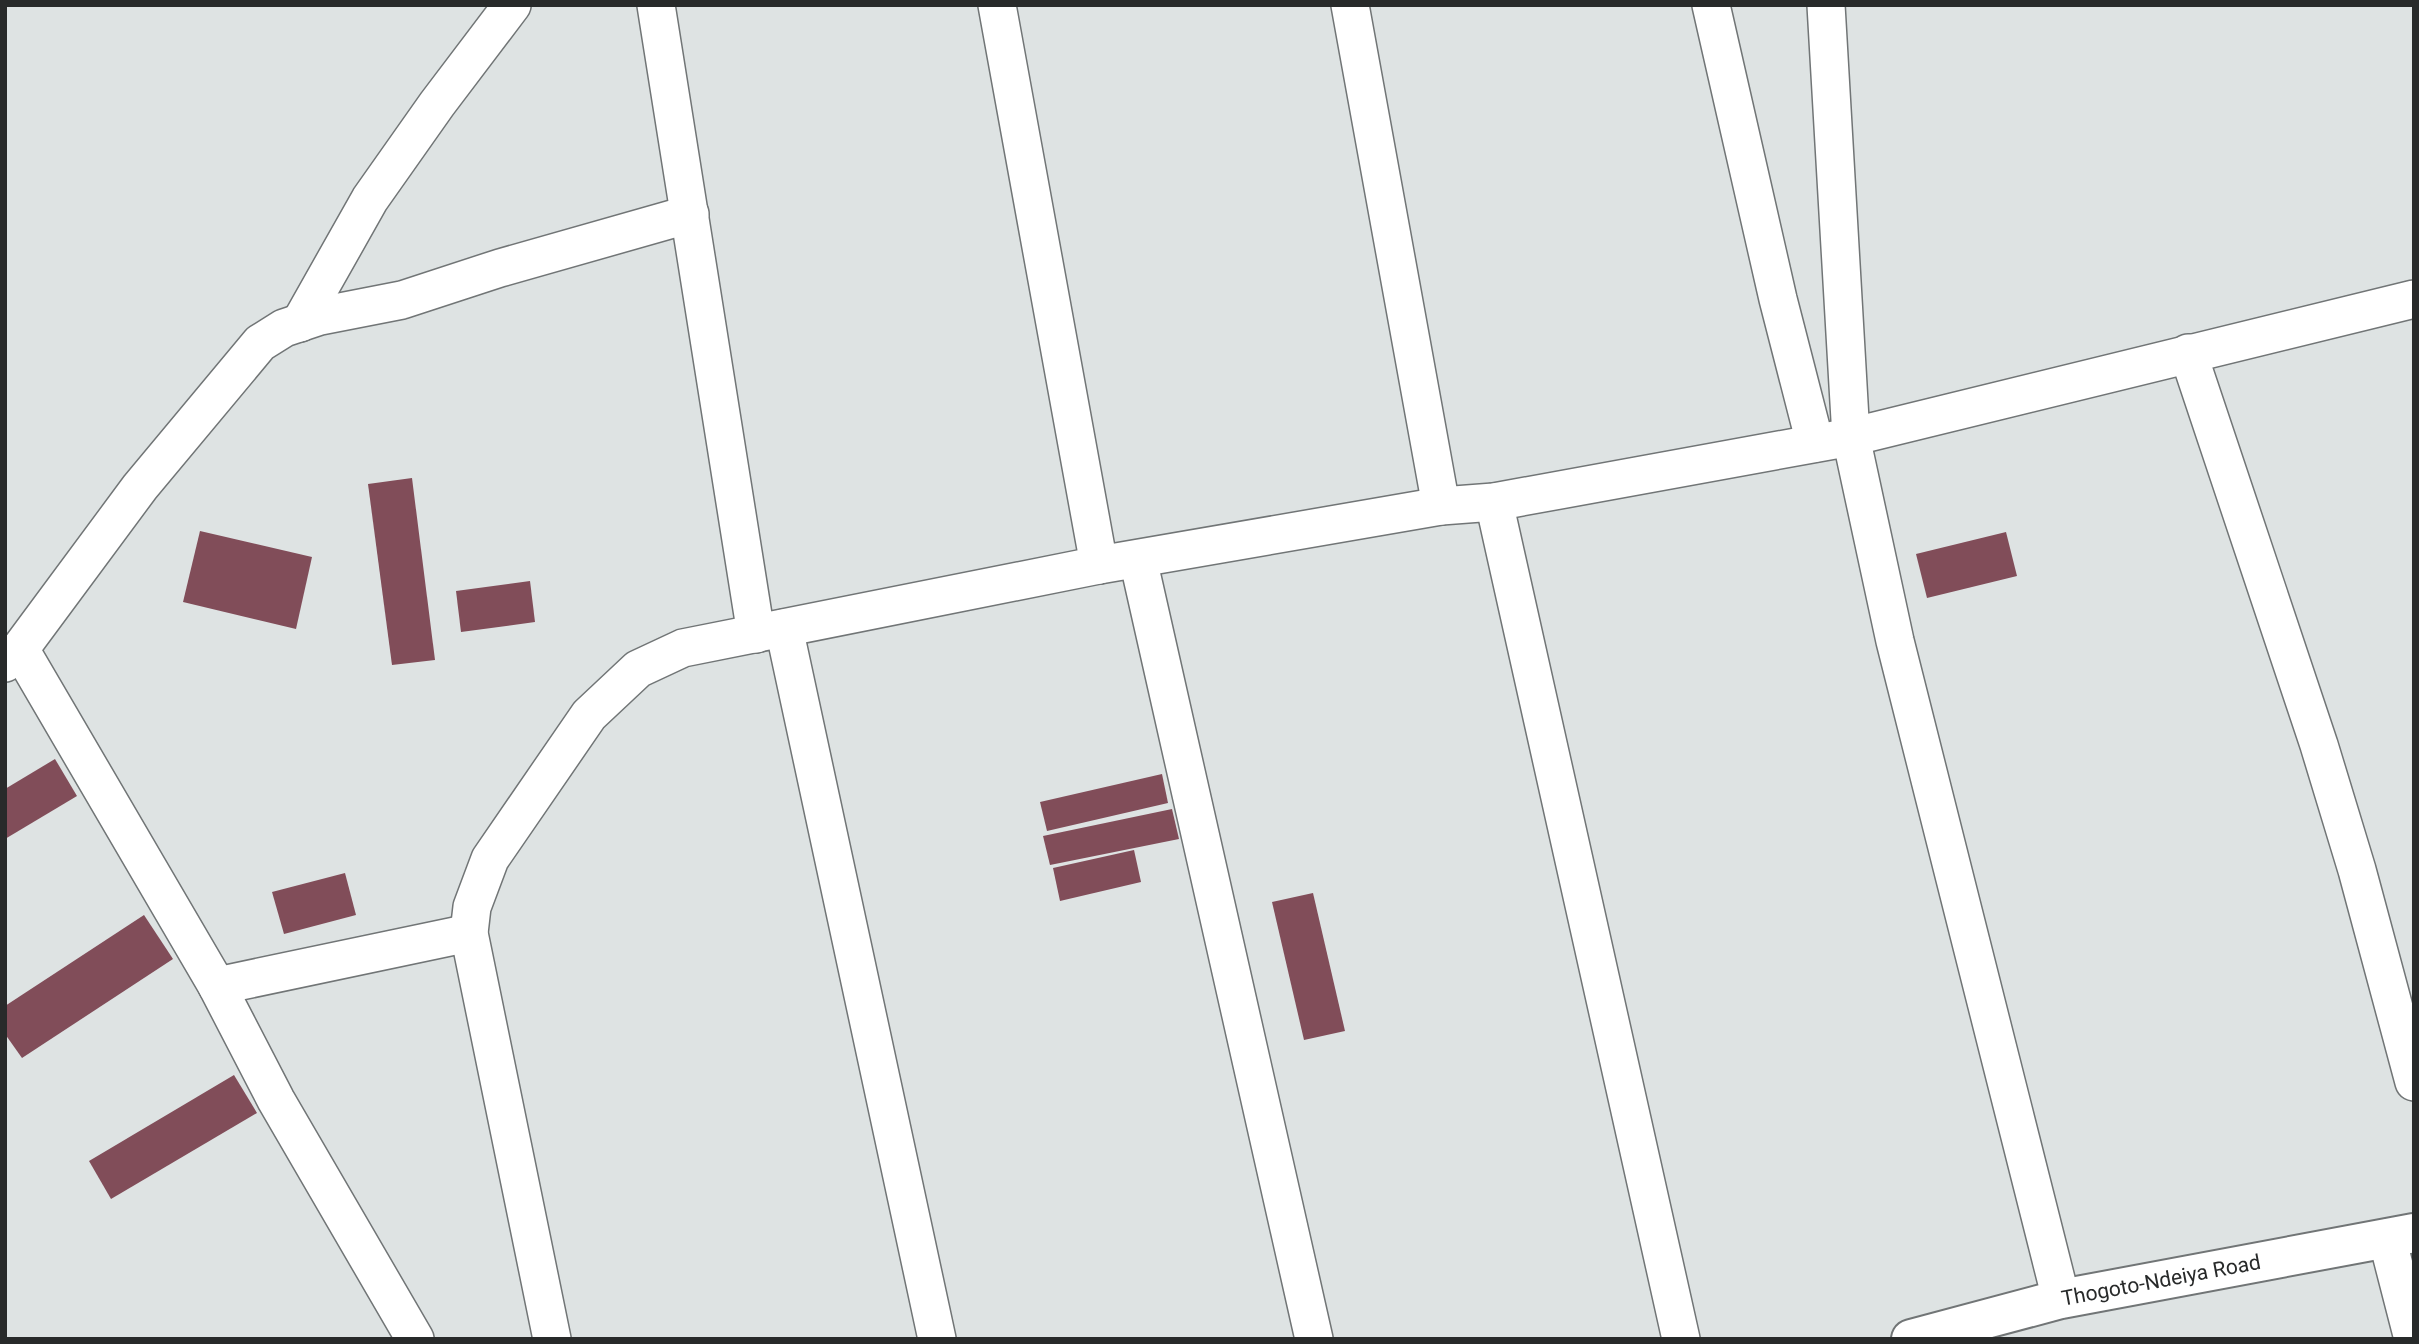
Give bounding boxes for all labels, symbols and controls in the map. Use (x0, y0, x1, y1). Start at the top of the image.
street label: Thogoto-Ndeiya Road (2059, 1250, 2263, 1311)

